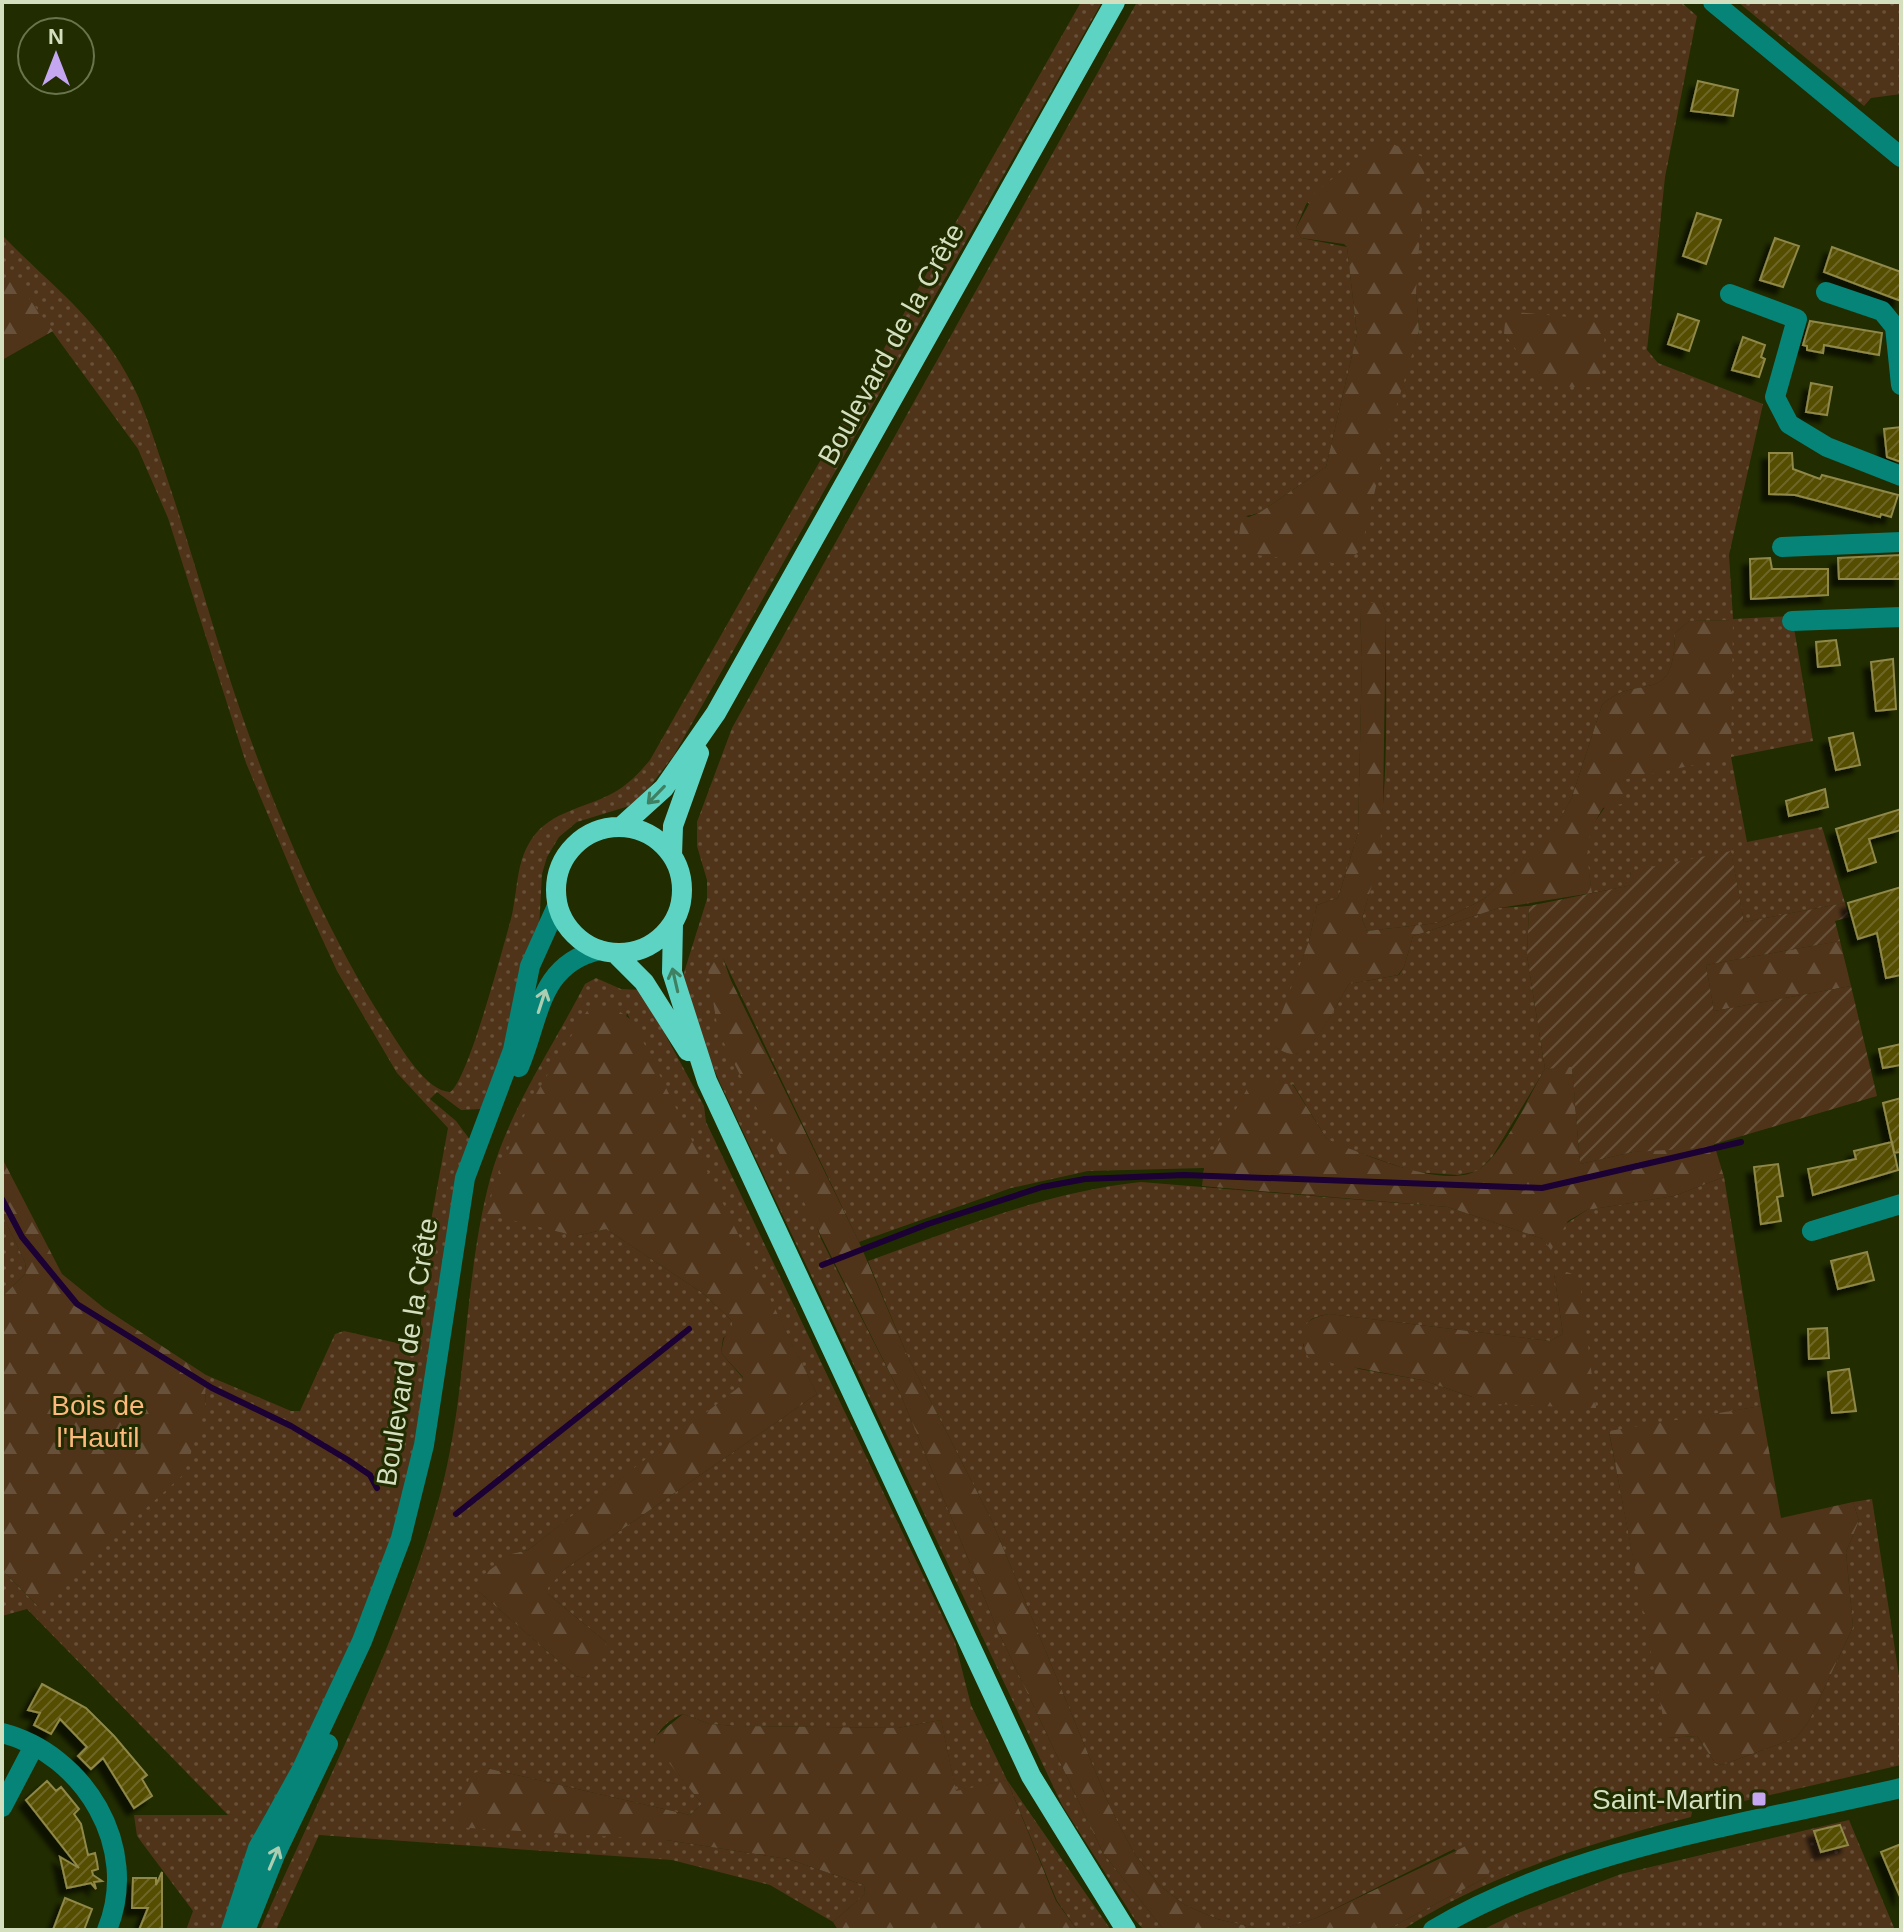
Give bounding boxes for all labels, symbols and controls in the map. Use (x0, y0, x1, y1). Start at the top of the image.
north arrow (16, 16, 96, 96)
text: N (48, 24, 64, 49)
street label: Boulevard de la Crête (812, 218, 970, 470)
one-way arrow (648, 785, 666, 805)
one-way arrow (667, 968, 682, 994)
one-way arrow (536, 989, 551, 1014)
street label: Boulevard de la Crête (371, 1216, 443, 1488)
park label: Bois de l'Hautil (51, 1390, 145, 1453)
place label: Saint-Martin (1592, 1784, 1743, 1815)
marker: Saint-Martin (1750, 1790, 1768, 1808)
one-way arrow (268, 1846, 282, 1871)

